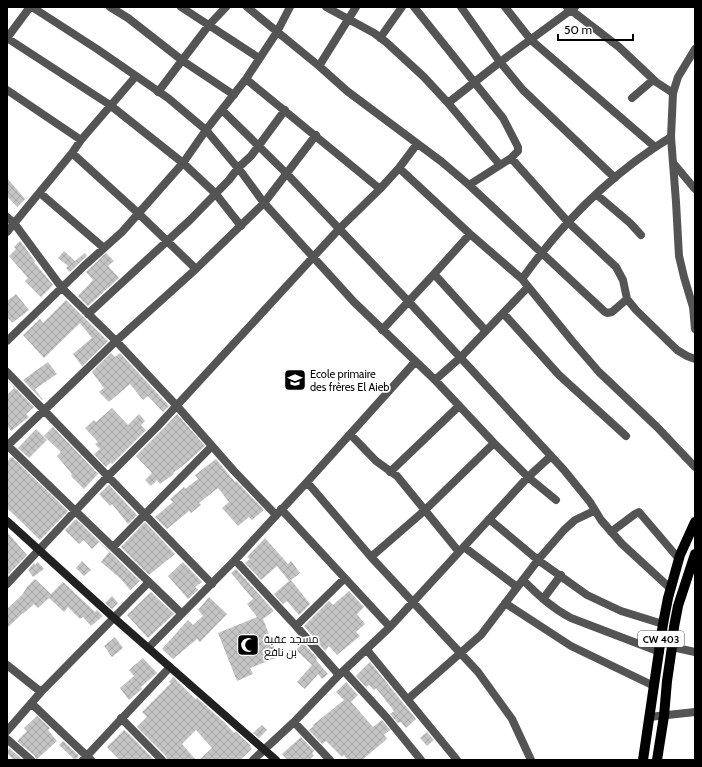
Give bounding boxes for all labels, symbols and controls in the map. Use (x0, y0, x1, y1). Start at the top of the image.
scale bar (558, 16, 633, 42)
text: 50 m (564, 22, 592, 37)
school or university icon: Ecole primaire des frères El Aieb (282, 367, 308, 393)
place label: Ecole primaire des frères El Aieb (310, 367, 389, 394)
road number: CW 403 (638, 631, 684, 647)
mosque icon: مسجد عقبة بن نافع (235, 632, 261, 658)
place label: مسجد عقبة بن نافع (264, 632, 319, 660)

